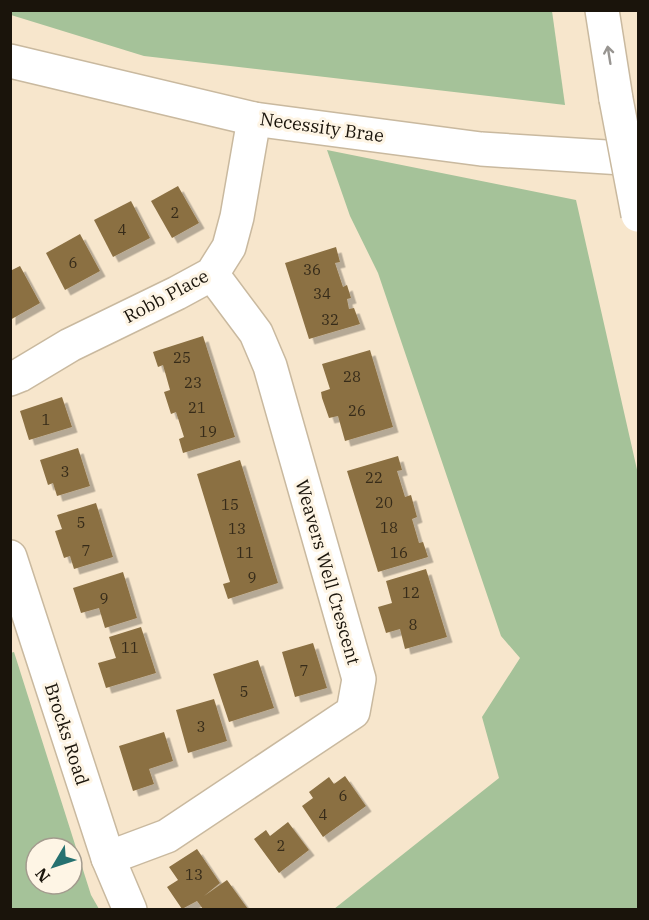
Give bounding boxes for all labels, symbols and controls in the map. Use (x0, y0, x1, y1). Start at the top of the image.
one-way arrow (603, 45, 614, 65)
street label: Necessity Brae (258, 107, 386, 147)
house number: 2 (170, 203, 180, 222)
house number: 4 (117, 220, 127, 239)
house number: 6 (68, 253, 78, 272)
house number: 36 (303, 260, 321, 279)
street label: Robb Place (120, 264, 212, 328)
house number: 34 (313, 284, 331, 303)
house number: 32 (321, 310, 339, 329)
house number: 25 (173, 348, 191, 367)
house number: 28 (343, 367, 361, 386)
house number: 23 (184, 373, 202, 392)
house number: 21 (188, 398, 206, 417)
house number: 26 (348, 401, 366, 420)
house number: 1 (41, 410, 51, 429)
house number: 19 (199, 422, 217, 441)
house number: 3 (60, 462, 70, 481)
house number: 22 (365, 468, 383, 487)
street label: Weavers Well Crescent (291, 477, 365, 667)
house number: 20 (375, 493, 393, 512)
house number: 15 (221, 495, 239, 514)
house number: 5 (76, 513, 86, 532)
house number: 18 (380, 518, 398, 537)
house number: 13 (228, 519, 246, 538)
house number: 7 (81, 541, 91, 560)
house number: 11 (236, 543, 254, 562)
house number: 16 (390, 543, 408, 562)
house number: 9 (247, 568, 257, 587)
house number: 12 (402, 583, 420, 602)
house number: 9 (99, 589, 109, 608)
house number: 8 (408, 615, 418, 634)
house number: 11 (121, 638, 139, 657)
house number: 7 (299, 661, 309, 680)
street label: Brocks Road (40, 680, 94, 788)
house number: 5 (239, 682, 249, 701)
house number: 3 (196, 717, 206, 736)
house number: 6 (338, 786, 348, 805)
house number: 4 (318, 805, 328, 824)
north arrow (24, 836, 84, 896)
house number: 2 (276, 836, 286, 855)
text: N (31, 864, 54, 887)
house number: 13 (185, 865, 203, 884)

